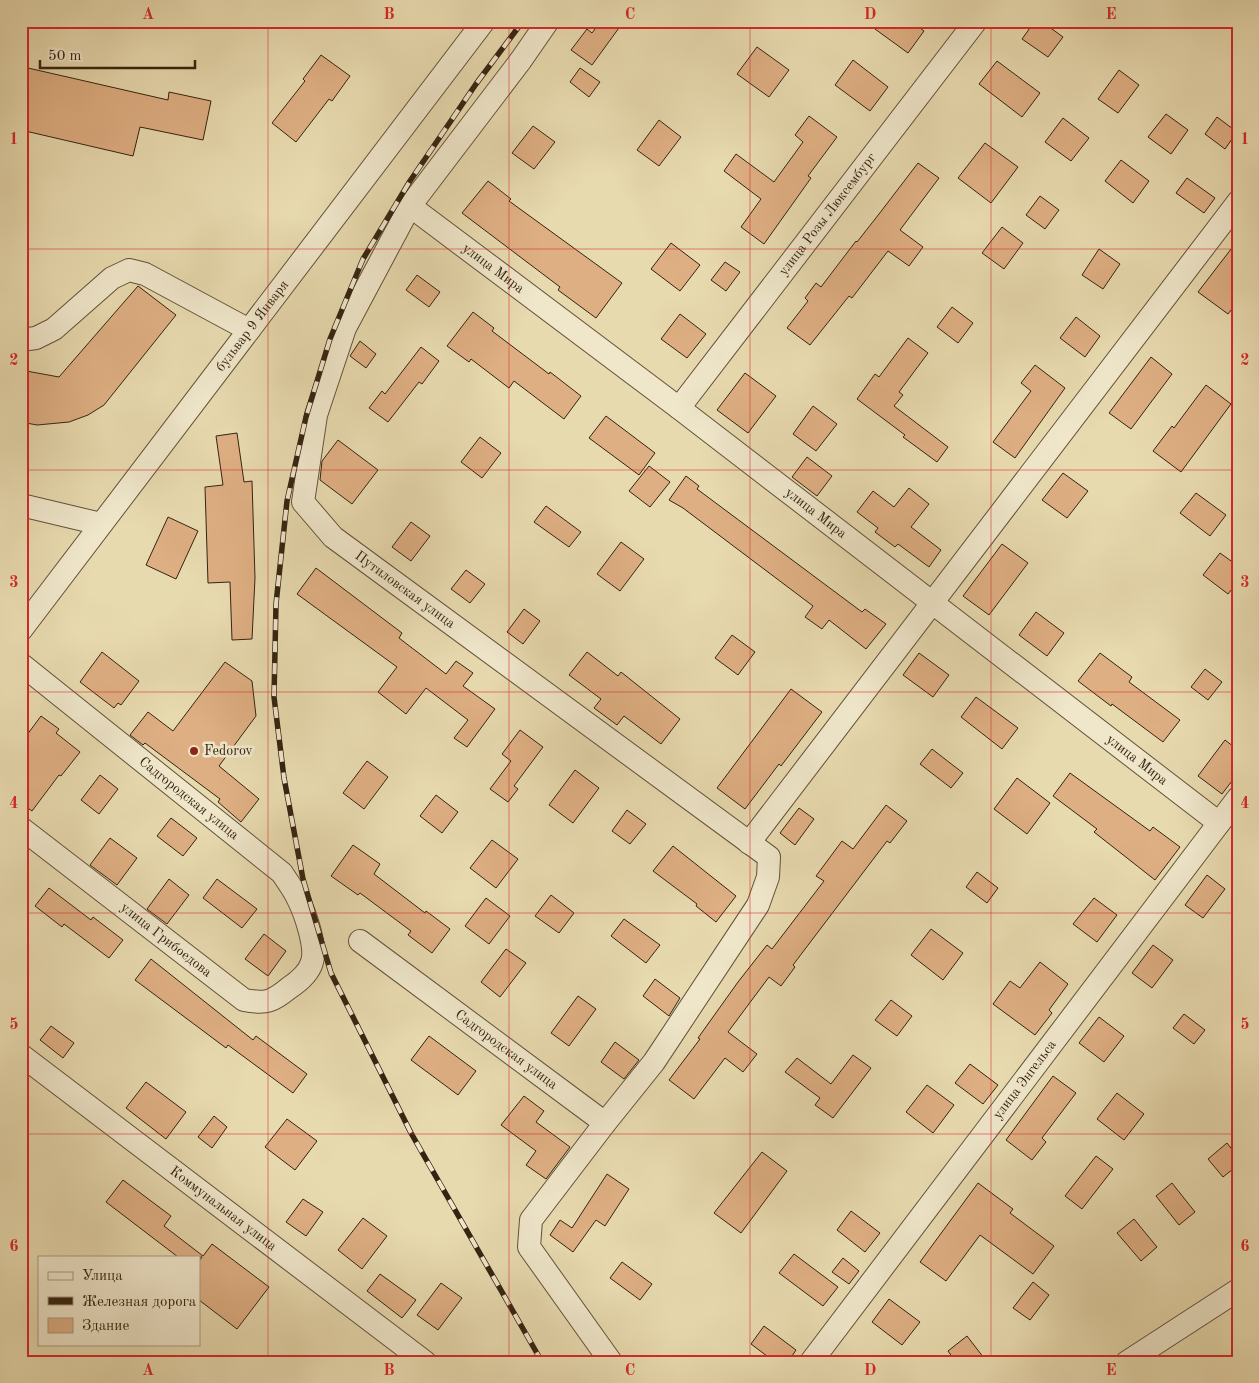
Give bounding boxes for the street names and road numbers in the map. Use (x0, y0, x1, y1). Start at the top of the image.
street label: улица Розы Люксембург (776, 151, 879, 278)
street label: улица Мира (460, 241, 527, 296)
street label: бульвар 9 Января (213, 278, 291, 374)
street label: улица Мира (783, 485, 849, 541)
street label: Путиловская улица (352, 548, 458, 631)
street label: улица Мира (1104, 732, 1170, 788)
street label: Садгородская улица (136, 754, 241, 842)
street label: улица Грибоедова (118, 900, 214, 980)
street label: Садгородская улица (452, 1007, 560, 1092)
street label: улица Энгельса (990, 1038, 1059, 1122)
street label: Коммунальная улица (167, 1164, 279, 1254)

